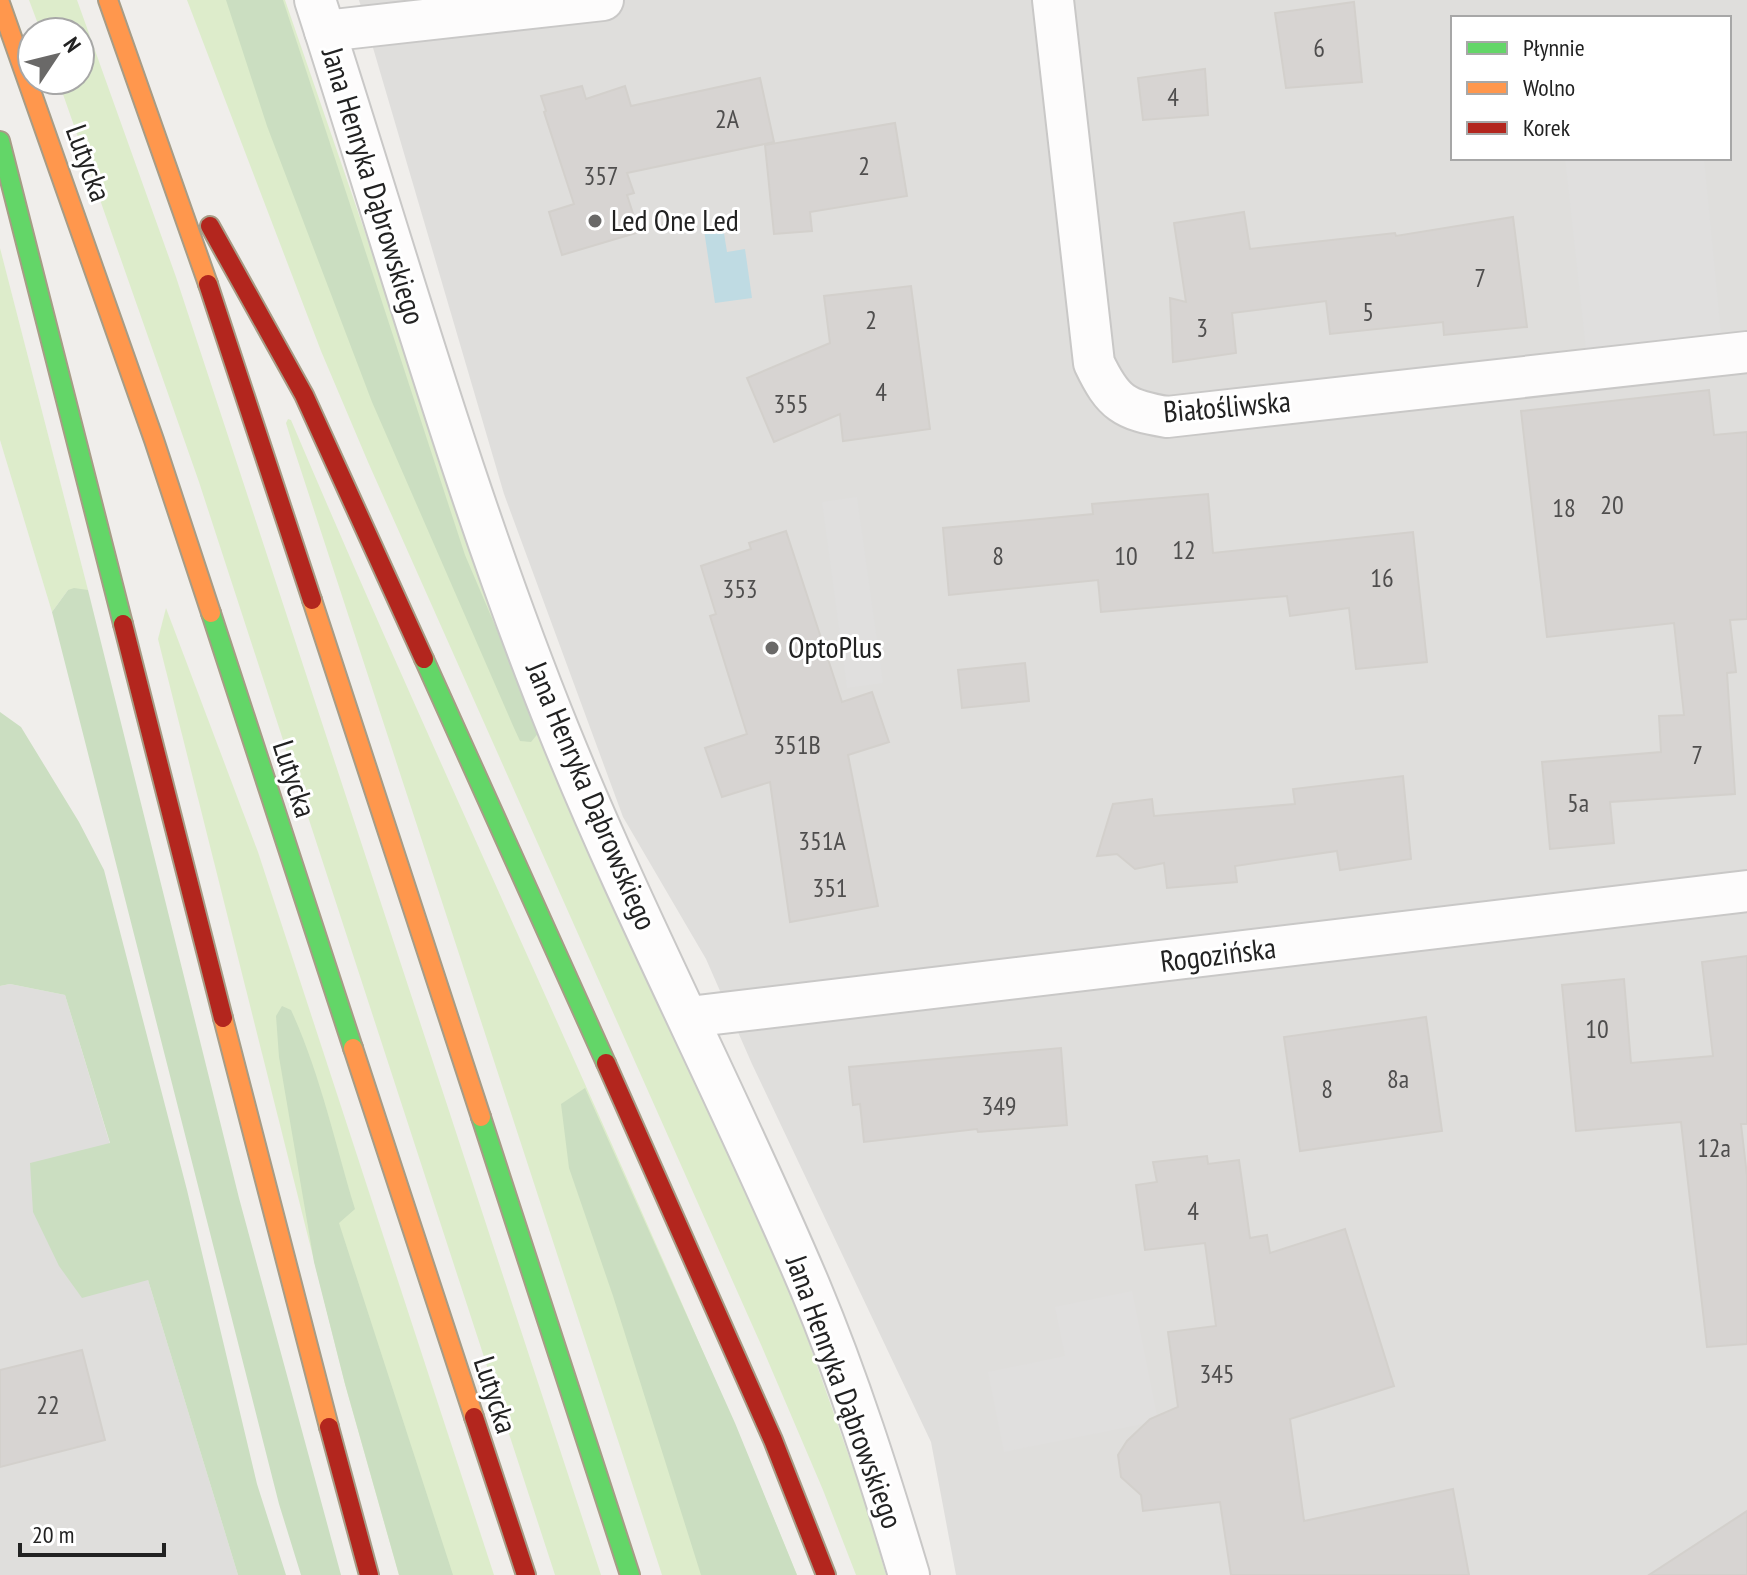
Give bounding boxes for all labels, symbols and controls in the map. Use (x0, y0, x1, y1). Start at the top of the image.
north arrow (16, 16, 96, 96)
legend (1451, 16, 1731, 160)
house number: 6 (1313, 31, 1325, 64)
text: N (58, 32, 87, 57)
text: Płynnie (1523, 32, 1585, 63)
street label: Jana Henryka Dąbrowskiego (313, 41, 435, 329)
text: Wolno (1523, 72, 1575, 103)
house number: 4 (1167, 80, 1179, 113)
house number: 2A (715, 102, 740, 135)
text: Korek (1523, 112, 1571, 143)
street label: Lutycka (58, 119, 121, 206)
house number: 2 (858, 149, 870, 182)
house number: 357 (583, 159, 619, 192)
place label: Led One Led (611, 200, 739, 239)
marker: Led One Led (586, 212, 604, 230)
house number: 7 (1474, 261, 1486, 294)
house number: 5 (1362, 295, 1374, 328)
house number: 2 (865, 303, 877, 336)
house number: 3 (1196, 311, 1208, 344)
house number: 4 (875, 375, 887, 408)
street label: Białośliwska (1162, 381, 1292, 430)
house number: 355 (773, 387, 809, 420)
house number: 20 (1600, 488, 1624, 521)
house number: 18 (1552, 491, 1576, 524)
house number: 12 (1172, 533, 1196, 566)
house number: 8 (992, 539, 1004, 572)
house number: 10 (1114, 539, 1138, 572)
house number: 16 (1370, 561, 1394, 594)
house number: 353 (722, 572, 758, 605)
place label: OptoPlus (788, 627, 882, 666)
marker: OptoPlus (763, 639, 781, 657)
street label: Jana Henryka Dąbrowskiego (518, 654, 667, 935)
house number: 351B (773, 728, 821, 761)
street label: Lutycka (265, 735, 326, 822)
house number: 7 (1691, 738, 1703, 771)
house number: 5a (1567, 786, 1589, 819)
house number: 351A (798, 824, 846, 857)
house number: 351 (812, 871, 848, 904)
street label: Rogozińska (1158, 927, 1278, 980)
house number: 10 (1585, 1012, 1609, 1045)
house number: 8a (1387, 1062, 1409, 1095)
house number: 8 (1321, 1072, 1333, 1105)
house number: 349 (981, 1089, 1017, 1122)
house number: 12a (1697, 1131, 1731, 1164)
house number: 4 (1187, 1194, 1199, 1227)
street label: Jana Henryka Dąbrowskiego (778, 1249, 913, 1533)
street label: Lutycka (466, 1351, 527, 1438)
house number: 345 (1199, 1357, 1235, 1390)
house number: 22 (36, 1388, 60, 1421)
scale bar (20, 1507, 164, 1557)
text: 20 m (32, 1519, 74, 1550)

